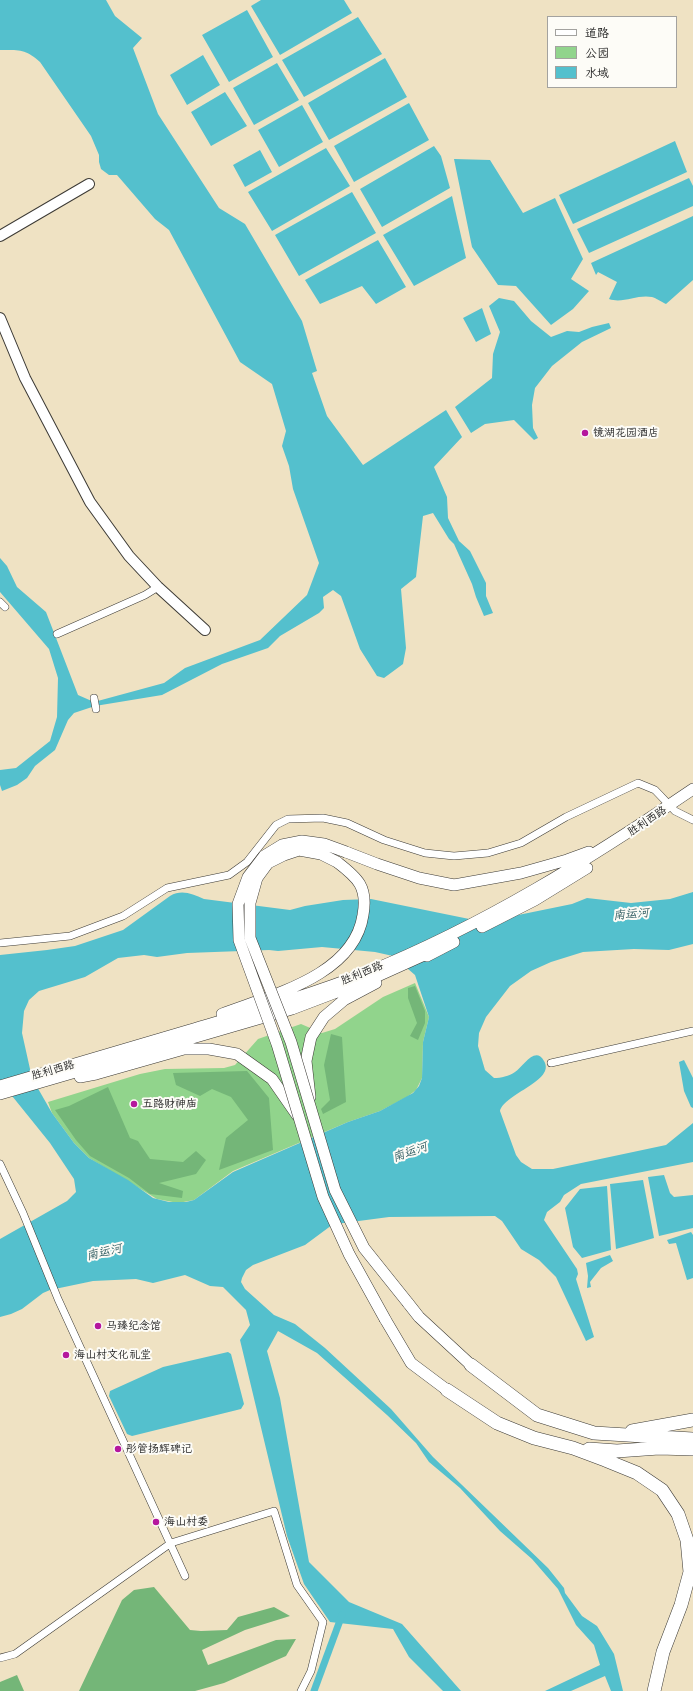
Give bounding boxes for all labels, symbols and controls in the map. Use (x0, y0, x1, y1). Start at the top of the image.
legend (547, 16, 677, 88)
text: 道路 (585, 24, 609, 40)
text: 公园 (585, 44, 609, 60)
text: 水域 (585, 64, 609, 80)
place label: 镜湖花园酒店 (593, 426, 659, 440)
marker: 镜湖花园酒店 (580, 428, 590, 438)
street label: 胜利西路 (625, 803, 669, 839)
water label: 南运河 (612, 905, 650, 923)
street label: 胜利西路 (339, 959, 385, 987)
street label: 胜利西路 (30, 1058, 76, 1082)
place label: 五路财神庙 (142, 1097, 197, 1111)
marker: 五路财神庙 (129, 1099, 139, 1109)
water label: 南运河 (391, 1139, 429, 1165)
water label: 南运河 (85, 1241, 123, 1263)
place label: 马臻纪念馆 (106, 1319, 161, 1333)
marker: 马臻纪念馆 (93, 1321, 103, 1331)
place label: 海山村文化礼堂 (74, 1348, 151, 1362)
marker: 海山村文化礼堂 (61, 1350, 71, 1360)
place label: 彤管扬辉碑记 (126, 1442, 192, 1456)
marker: 彤管扬辉碑记 (113, 1444, 123, 1454)
place label: 海山村委 (164, 1515, 208, 1529)
marker: 海山村委 (151, 1517, 161, 1527)

